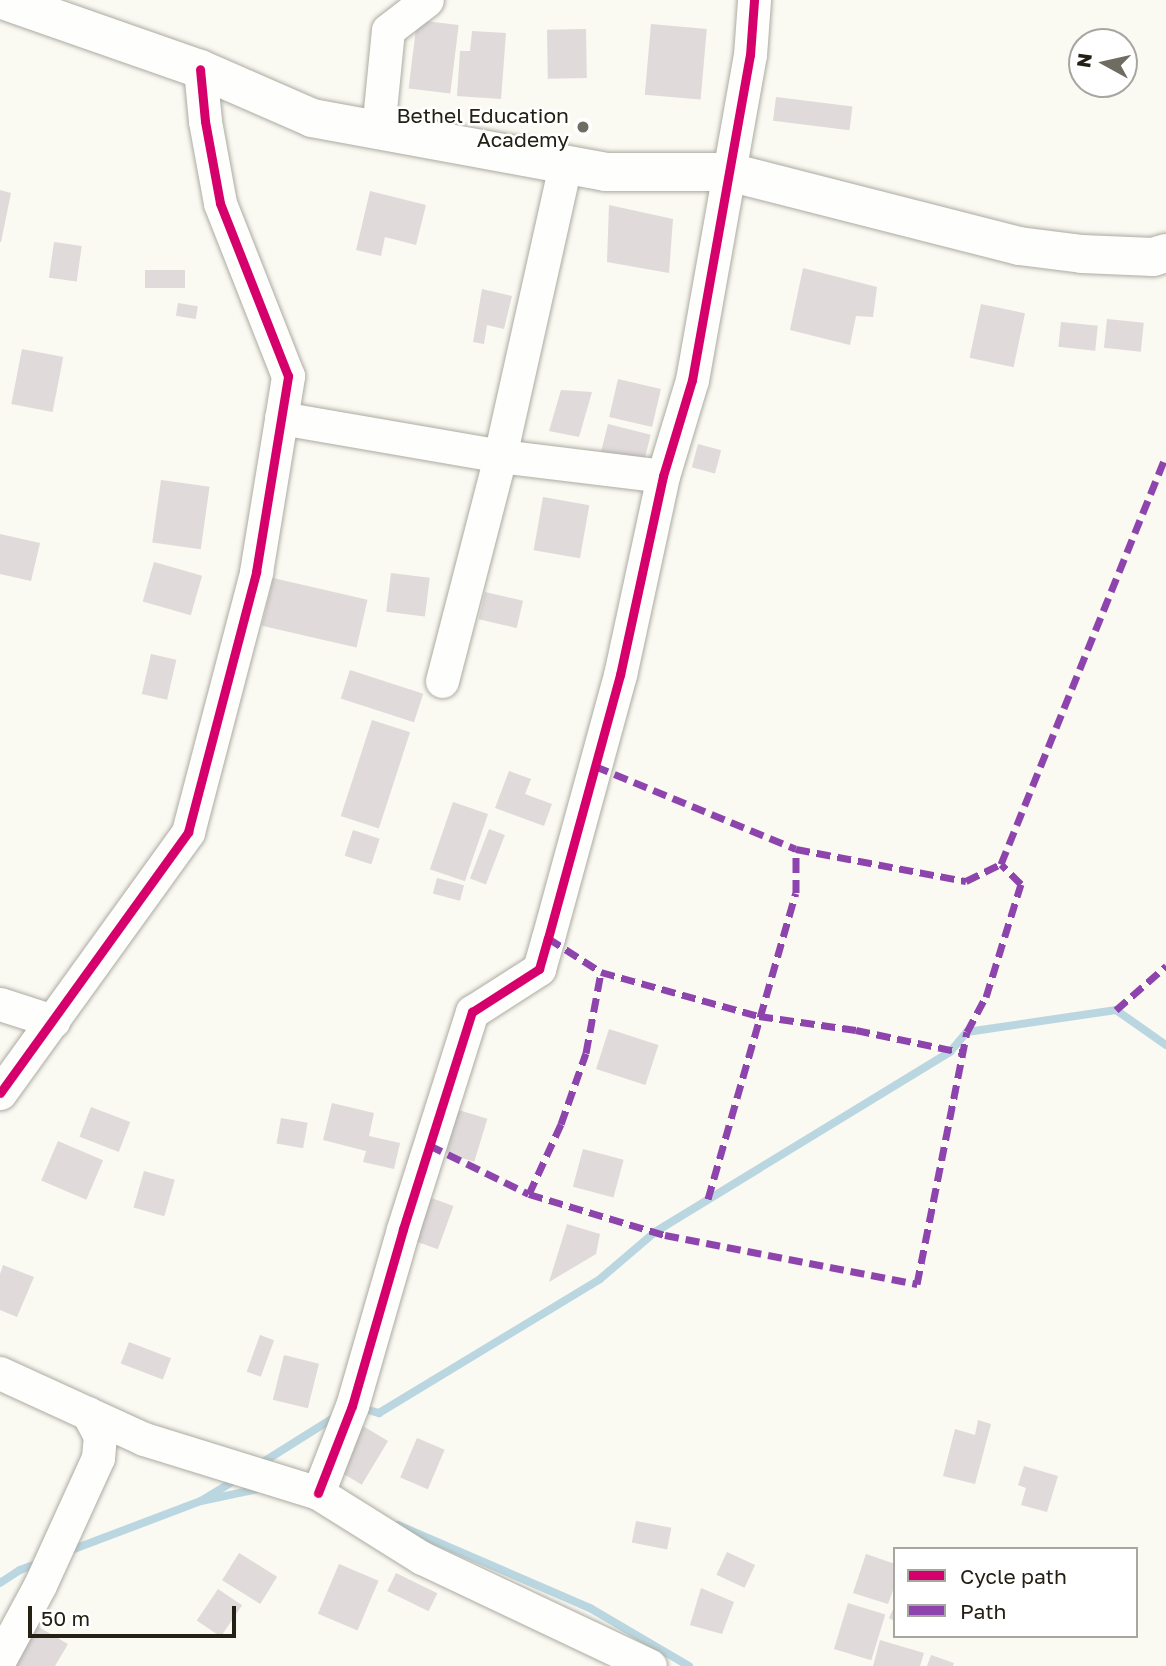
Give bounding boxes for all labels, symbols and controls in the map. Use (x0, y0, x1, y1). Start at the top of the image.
north arrow (1068, 28, 1138, 98)
text: N (1071, 52, 1096, 69)
place label: Bethel Education Academy (396, 102, 569, 152)
marker: Bethel Education Academy (575, 119, 591, 135)
legend (893, 1547, 1138, 1638)
text: Cycle path (960, 1563, 1067, 1589)
scale bar (32, 1592, 240, 1636)
text: Path (960, 1598, 1007, 1624)
text: 50 m (41, 1605, 90, 1631)

